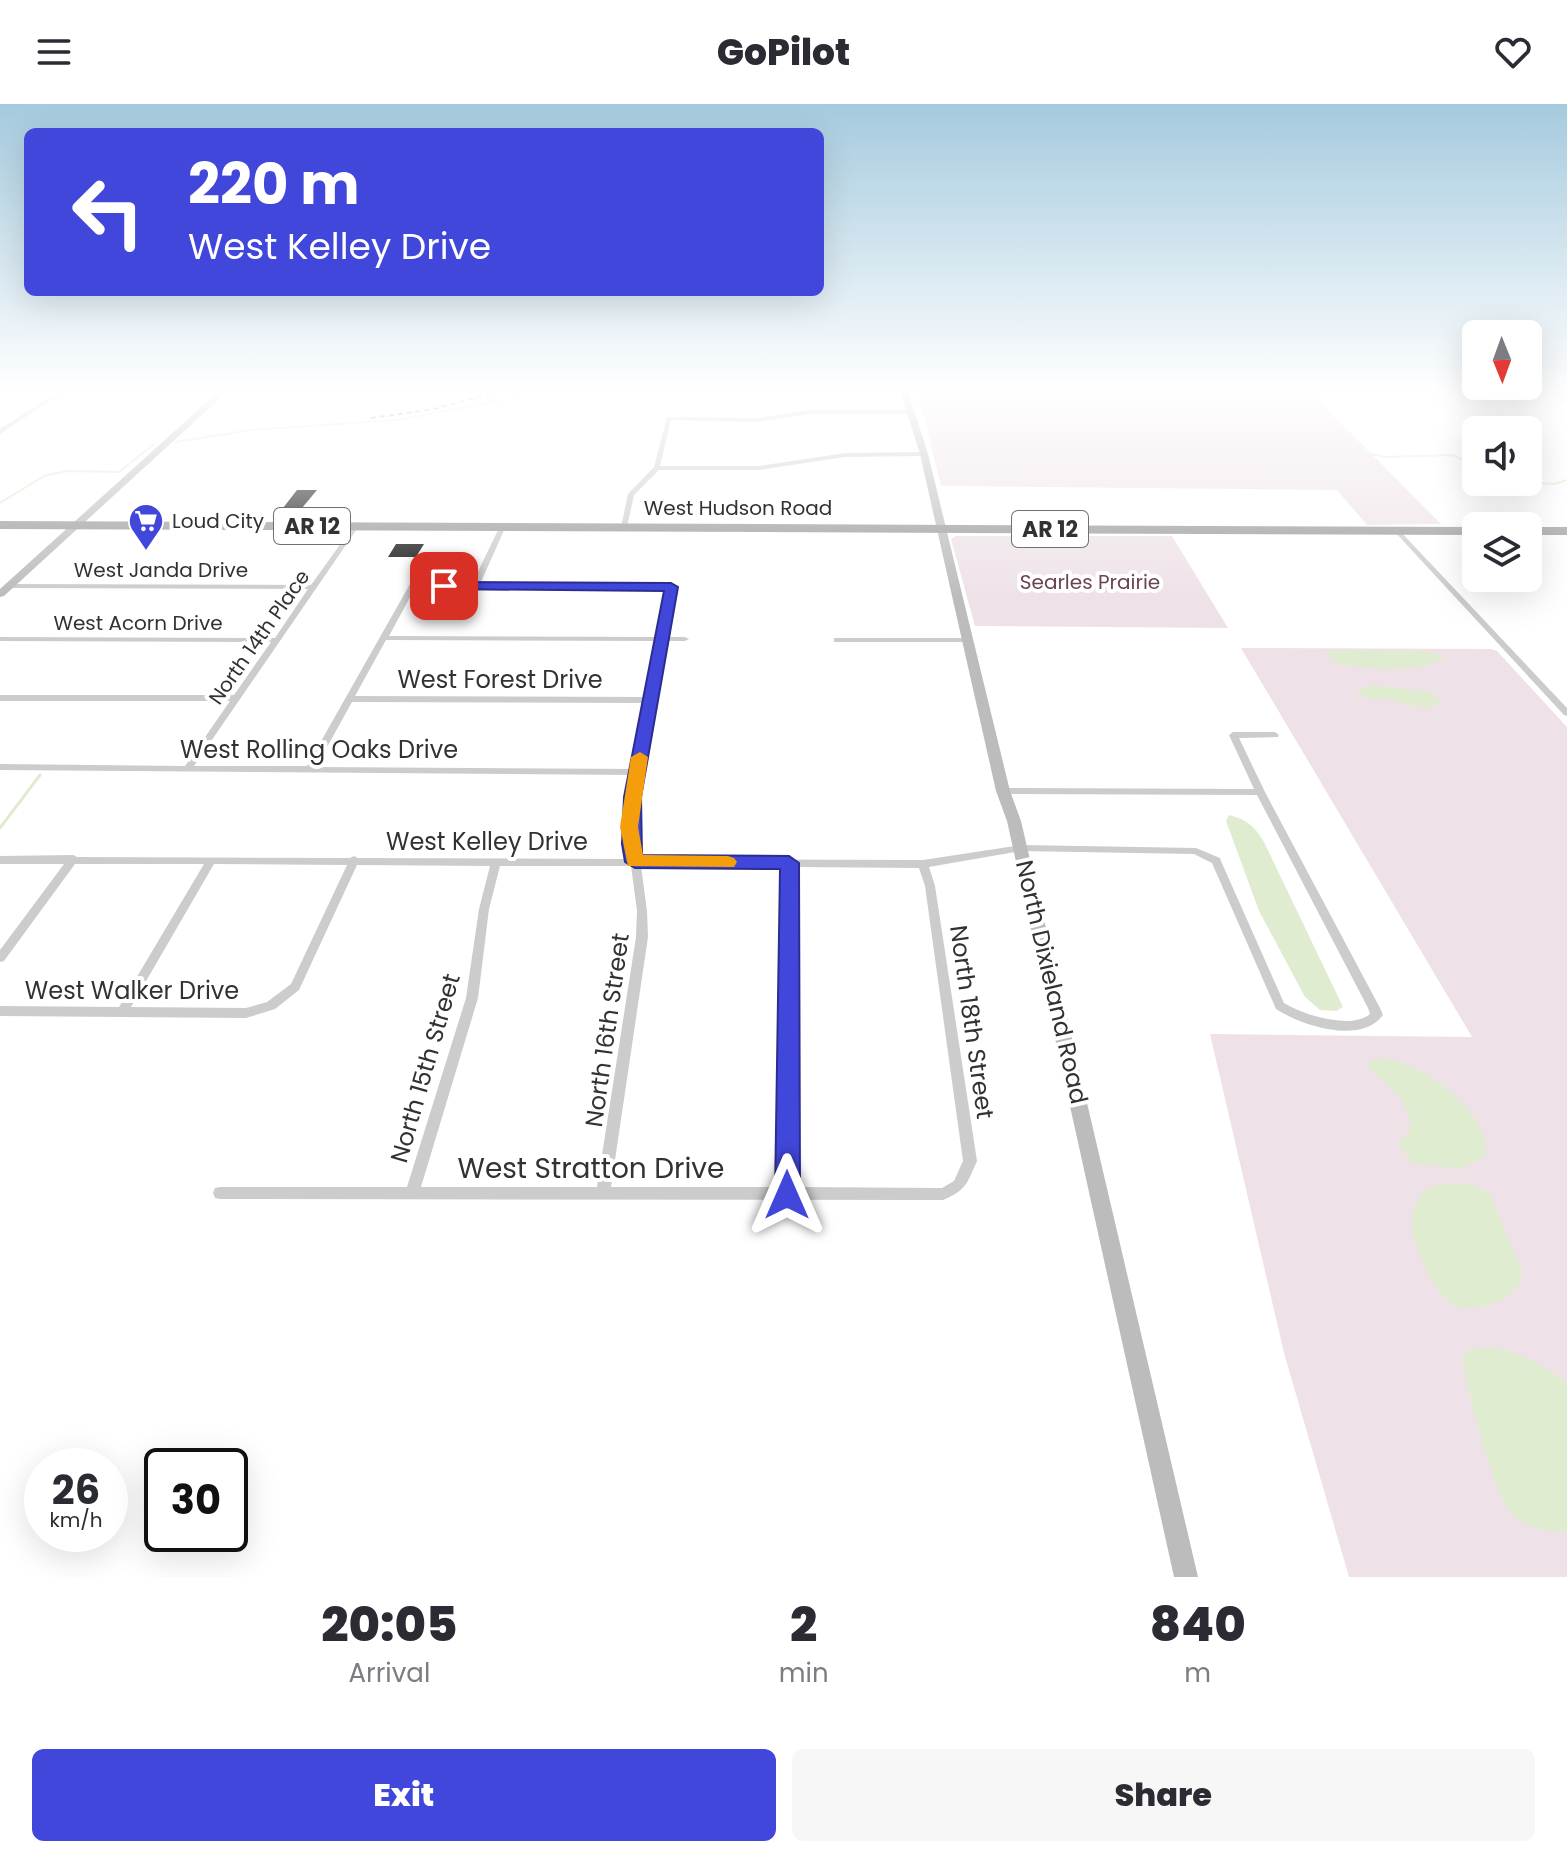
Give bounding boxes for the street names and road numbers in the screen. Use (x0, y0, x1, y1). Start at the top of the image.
street label: West Hudson Road (644, 494, 832, 522)
road number: AR 12 (274, 508, 350, 544)
road number: AR 12 (1012, 511, 1088, 547)
street label: West Janda Drive (74, 556, 248, 584)
street label: North 14th Place (202, 564, 316, 710)
street label: West Acorn Drive (53, 609, 223, 637)
street label: West Forest Drive (397, 663, 603, 696)
street label: West Rolling Oaks Drive (180, 733, 458, 766)
street label: West Kelley Drive (386, 825, 588, 858)
street label: North Dixieland Road (1008, 857, 1096, 1107)
street label: North 18th Street (942, 923, 1002, 1121)
street label: North 16th Street (577, 931, 637, 1129)
street label: North 15th Street (382, 970, 468, 1166)
street label: West Walker Drive (25, 974, 239, 1007)
street label: West Stratton Drive (458, 1149, 724, 1188)

